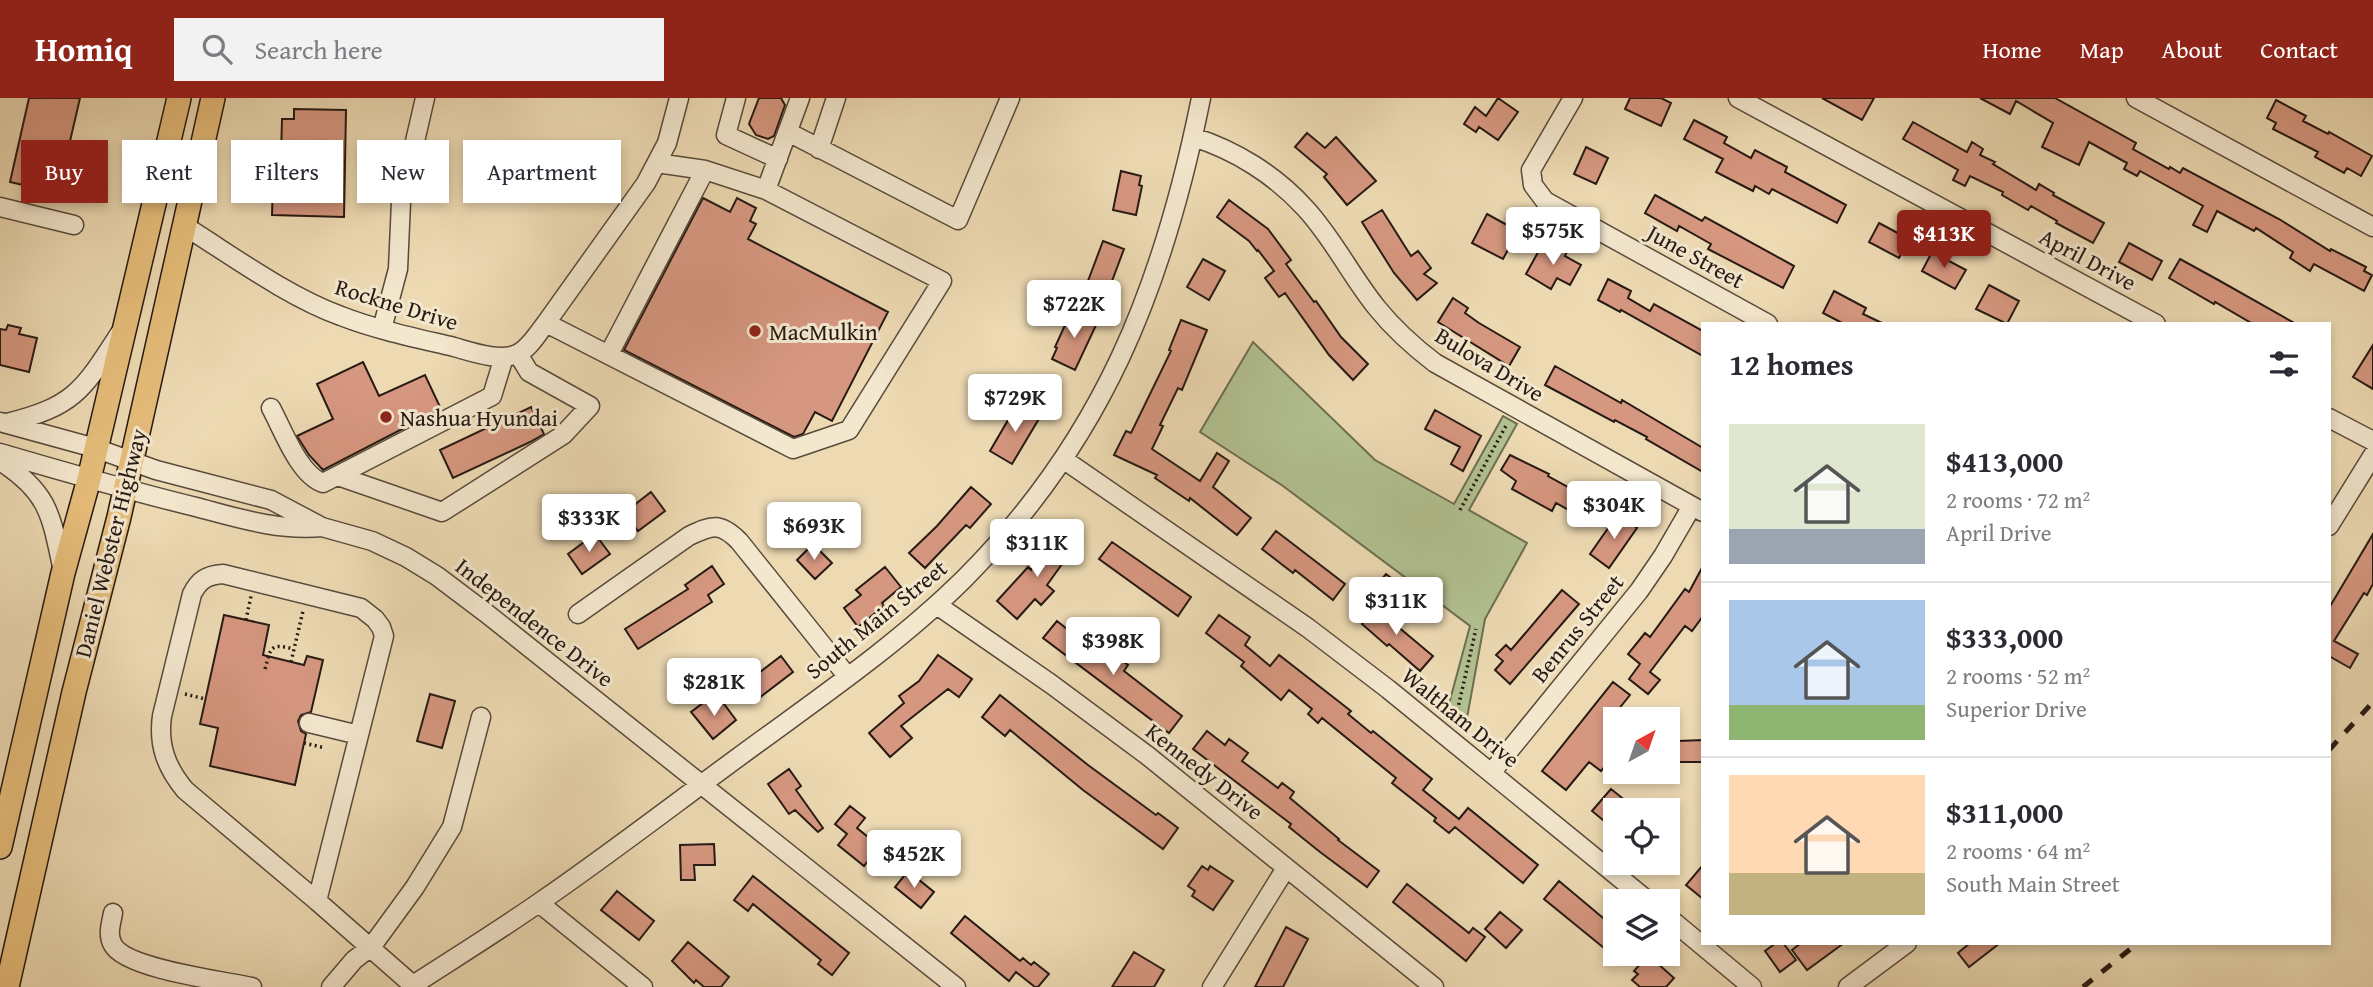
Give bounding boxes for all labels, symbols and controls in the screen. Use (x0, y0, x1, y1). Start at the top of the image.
search box (174, 18, 664, 81)
text: Homiq (35, 25, 132, 73)
icon: search (198, 30, 236, 68)
text: Search here (254, 30, 383, 69)
text: Home (1983, 32, 2042, 67)
text: Map (2080, 32, 2124, 67)
text: About (2162, 32, 2222, 67)
text: Contact (2260, 32, 2338, 67)
chip: Buy (21, 140, 108, 203)
chip: Rent (122, 140, 217, 203)
chip: Filters (231, 140, 343, 203)
chip: New (357, 140, 449, 203)
chip: Apartment (463, 140, 621, 203)
pin: $575K (1504, 208, 1602, 267)
pin: $413K (1895, 211, 1993, 270)
text: $575K (1522, 213, 1584, 246)
street label: June Street (1639, 214, 1751, 296)
text: $413K (1913, 216, 1975, 249)
street label: April Drive (2034, 220, 2142, 298)
street label: Rockne Drive (332, 270, 462, 338)
pin: $722K (1025, 280, 1123, 340)
text: $722K (1043, 286, 1105, 319)
place label: MacMulkin (769, 315, 878, 348)
street label: Bulova Drive (1429, 319, 1551, 409)
marker: MacMulkin (747, 323, 763, 339)
text: 12 homes (1729, 342, 1854, 386)
icon: filters (2265, 345, 2303, 383)
pin: $729K (966, 374, 1064, 434)
text: $729K (984, 380, 1046, 413)
place label: Nashua Hyundai (400, 401, 558, 434)
marker: Nashua Hyundai (378, 409, 394, 425)
street label: Daniel Webster Highway (66, 425, 155, 661)
text: $413,000 (1946, 439, 2063, 483)
icon: home (1785, 452, 1869, 536)
pin: $304K (1565, 482, 1663, 541)
text: 2 rooms · 72 m² (1946, 483, 2090, 516)
text: $304K (1583, 487, 1645, 520)
pin: $333K (540, 494, 638, 554)
text: $333K (558, 500, 620, 533)
pin: $693K (765, 503, 863, 562)
text: $693K (783, 508, 845, 541)
text: April Drive (1946, 516, 2051, 549)
pin: $311K (988, 519, 1086, 579)
text: $311K (1006, 525, 1068, 558)
street label: Independence Drive (449, 550, 621, 694)
street label: South Main Street (798, 551, 954, 687)
street label: Benrus Street (1523, 567, 1631, 689)
pin: $311K (1347, 578, 1445, 637)
text: $311K (1365, 583, 1427, 616)
text: $333,000 (1946, 615, 2063, 659)
pin: $398K (1064, 618, 1162, 677)
text: $398K (1082, 623, 1144, 656)
icon: home (1785, 628, 1869, 712)
pin: $281K (665, 658, 763, 718)
street label: Waltham Drive (1395, 659, 1527, 775)
text: 2 rooms · 52 m² (1946, 659, 2090, 692)
text: $281K (683, 664, 745, 697)
text: Superior Drive (1946, 692, 2087, 725)
north arrow (1603, 707, 1680, 784)
map controls (1603, 707, 1680, 966)
street label: Kennedy Drive (1139, 714, 1271, 828)
text: $311,000 (1946, 790, 2063, 834)
button: locate (1603, 798, 1680, 875)
icon: home (1785, 803, 1869, 887)
pin: $452K (865, 830, 963, 890)
text: 2 rooms · 64 m² (1946, 834, 2090, 867)
text: $452K (883, 836, 945, 869)
text: South Main Street (1946, 867, 2120, 900)
button: layers (1603, 889, 1680, 966)

